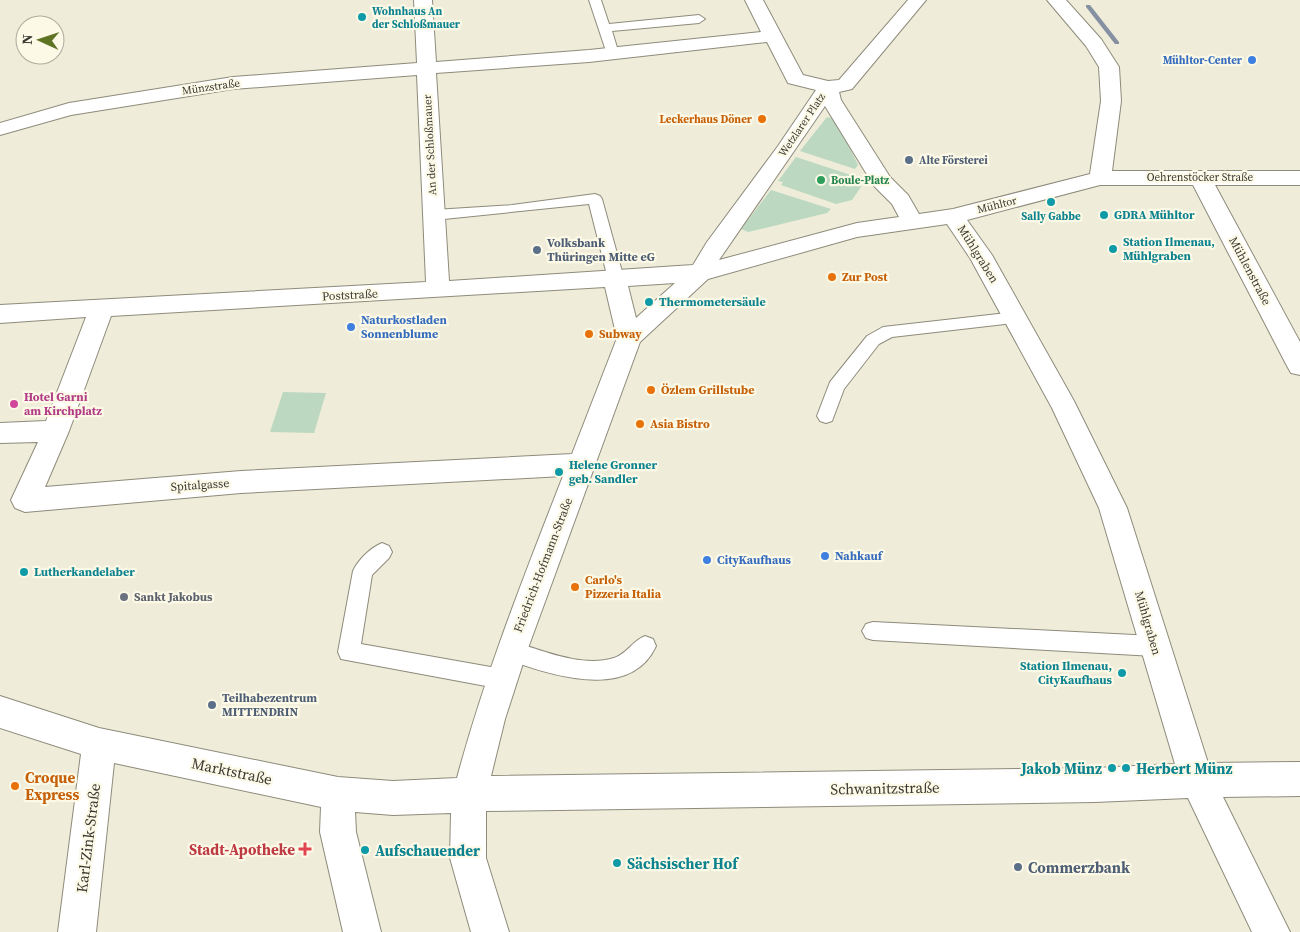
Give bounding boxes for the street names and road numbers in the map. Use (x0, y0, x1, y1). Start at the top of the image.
street label: Münzstraße (181, 75, 241, 98)
street label: Wetzlarer Platz (775, 90, 829, 160)
street label: An der Schloßmauer (420, 94, 440, 196)
street label: Oehrenstöcker Straße (1147, 170, 1254, 185)
street label: Mühltor (976, 193, 1019, 217)
street label: Mühlgraben (954, 222, 1002, 286)
street label: Mühlenstraße (1225, 234, 1275, 308)
street label: Poststraße (322, 286, 378, 304)
street label: Spitalgasse (170, 475, 230, 495)
street label: Friedrich-Hofmann-Straße (510, 495, 576, 635)
street label: Mühlgraben (1131, 589, 1165, 657)
street label: Marktstraße (190, 752, 275, 790)
street label: Schwanitzstraße (830, 777, 940, 799)
street label: Karl-Zink-Straße (71, 782, 105, 894)

